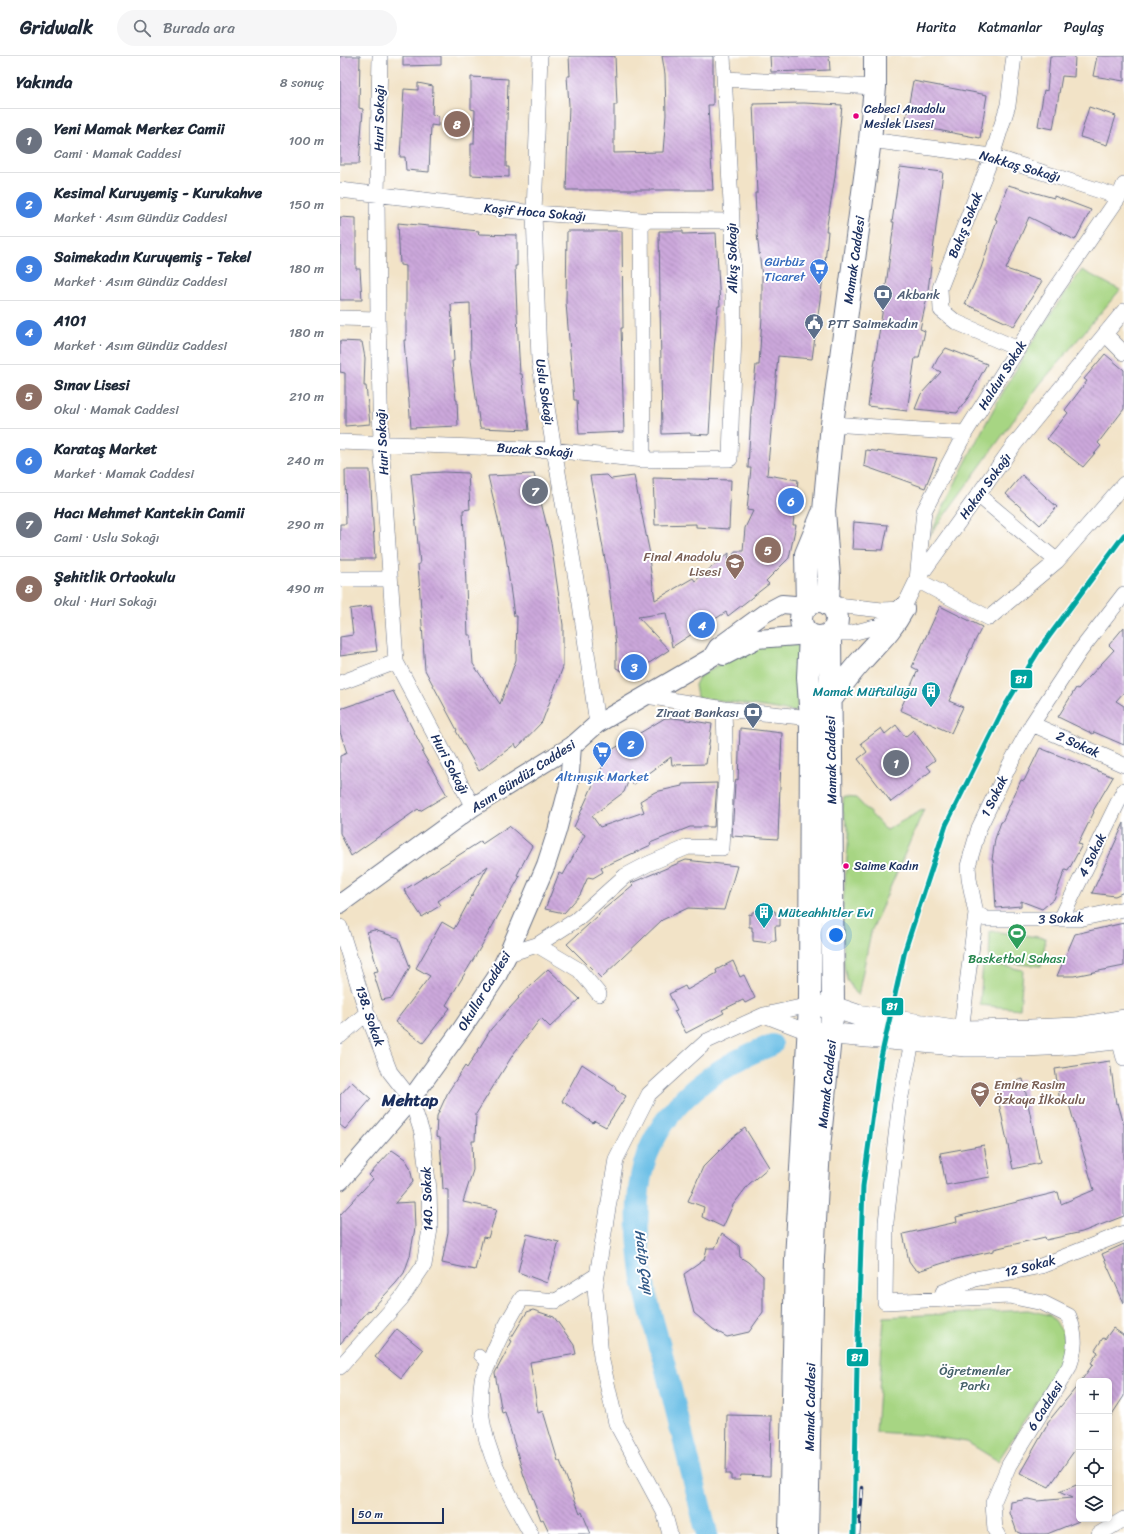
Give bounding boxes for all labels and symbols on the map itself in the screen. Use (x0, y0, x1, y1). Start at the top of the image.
street label: Huri Sokağı (367, 84, 391, 152)
place label: Cebeci Anadolu Meslek Lisesi (864, 98, 946, 135)
pin: 8 (444, 109, 470, 139)
marker: Cebeci Anadolu Meslek Lisesi (851, 111, 861, 121)
street label: Nakkaş Sokağı (977, 143, 1064, 189)
street label: Bakış Sokak (941, 188, 989, 262)
street label: Kaşif Hoca Sokağı (483, 196, 587, 228)
street label: Mamak Caddesi (836, 214, 872, 305)
street label: Alkış Sokağı (720, 222, 744, 294)
place label: Gürbüz Ticaret (764, 250, 806, 288)
supermarket icon: Gürbüz Ticaret (808, 257, 830, 285)
bank icon: Akbank (872, 283, 894, 311)
place label: Akbank (896, 283, 940, 306)
public building icon: PTT Saimekadın (803, 312, 825, 340)
place label: PTT Saimekadın (828, 312, 918, 335)
street label: Haldun Sokak (971, 335, 1033, 414)
street label: Uslu Sokağı (529, 357, 561, 427)
street label: Huri Sokağı (369, 408, 395, 476)
street label: Bucak Sokağı (496, 436, 574, 464)
street label: Hakan Sokağı (953, 447, 1017, 524)
pin: 7 (522, 476, 548, 506)
pin: 6 (778, 486, 804, 516)
pin: 5 (755, 535, 781, 565)
place label: Final Anadolu Lisesi (643, 545, 721, 583)
school or university icon: Final Anadolu Lisesi (724, 552, 746, 580)
pin: 4 (689, 610, 715, 640)
pin: 3 (621, 652, 647, 682)
line badge: B1 (1010, 669, 1033, 689)
text: B1 (1015, 670, 1027, 689)
place label: Mamak Müftülüğü (813, 680, 918, 703)
building icon: Mamak Müftülüğü (920, 680, 942, 708)
place label: Ziraat Bankası (656, 701, 739, 724)
bank icon: Ziraat Bankası (742, 701, 764, 729)
street label: Mamak Caddesi (819, 715, 843, 804)
street label: 2 Sokak (1052, 724, 1104, 764)
street label: Huri Sokağı (424, 729, 476, 799)
pin: 2 (618, 729, 644, 759)
street label: Asım Gündüz Caddesi (465, 733, 581, 819)
supermarket icon: Altınışık Market (591, 740, 613, 768)
pin: 1 (883, 748, 909, 778)
place label: Altınışık Market (554, 765, 649, 788)
street label: 1 Sokak (974, 771, 1014, 821)
street label: 4 Sokak (1071, 829, 1113, 881)
place label: Saime Kadın (854, 855, 919, 877)
marker: Saime Kadın (841, 861, 851, 871)
building icon: Müteahhitler Evi (753, 901, 775, 929)
place label: Müteahhitler Evi (778, 901, 874, 924)
street label: 3 Sokak (1038, 905, 1084, 931)
sports icon: Basketbol Sahası (1006, 922, 1028, 950)
your location (826, 925, 846, 945)
street label: Okullar Caddesi (451, 946, 517, 1035)
place label: Basketbol Sahası (968, 947, 1066, 970)
street label: 138. Sokak (349, 982, 391, 1050)
line badge: B1 (881, 997, 904, 1016)
text: B1 (886, 997, 898, 1016)
street label: Mamak Caddesi (811, 1038, 843, 1129)
place label: Emine Rasim Özkaya İlkokulu (994, 1073, 1085, 1111)
school or university icon: Emine Rasim Özkaya İlkokulu (969, 1080, 991, 1108)
district label: Mehtap (381, 1085, 438, 1115)
street label: 140. Sokak (414, 1166, 440, 1232)
water label: Hatip Çayı (627, 1228, 661, 1297)
street label: 12 Sokak (1002, 1248, 1058, 1284)
line badge: B1 (846, 1348, 869, 1367)
text: B1 (851, 1348, 863, 1367)
park label: Öğretmenler Parkı (939, 1359, 1011, 1397)
street label: Mamak Caddesi (798, 1362, 822, 1451)
street label: 6 Caddesi (1021, 1376, 1069, 1435)
scale bar (352, 1506, 444, 1525)

